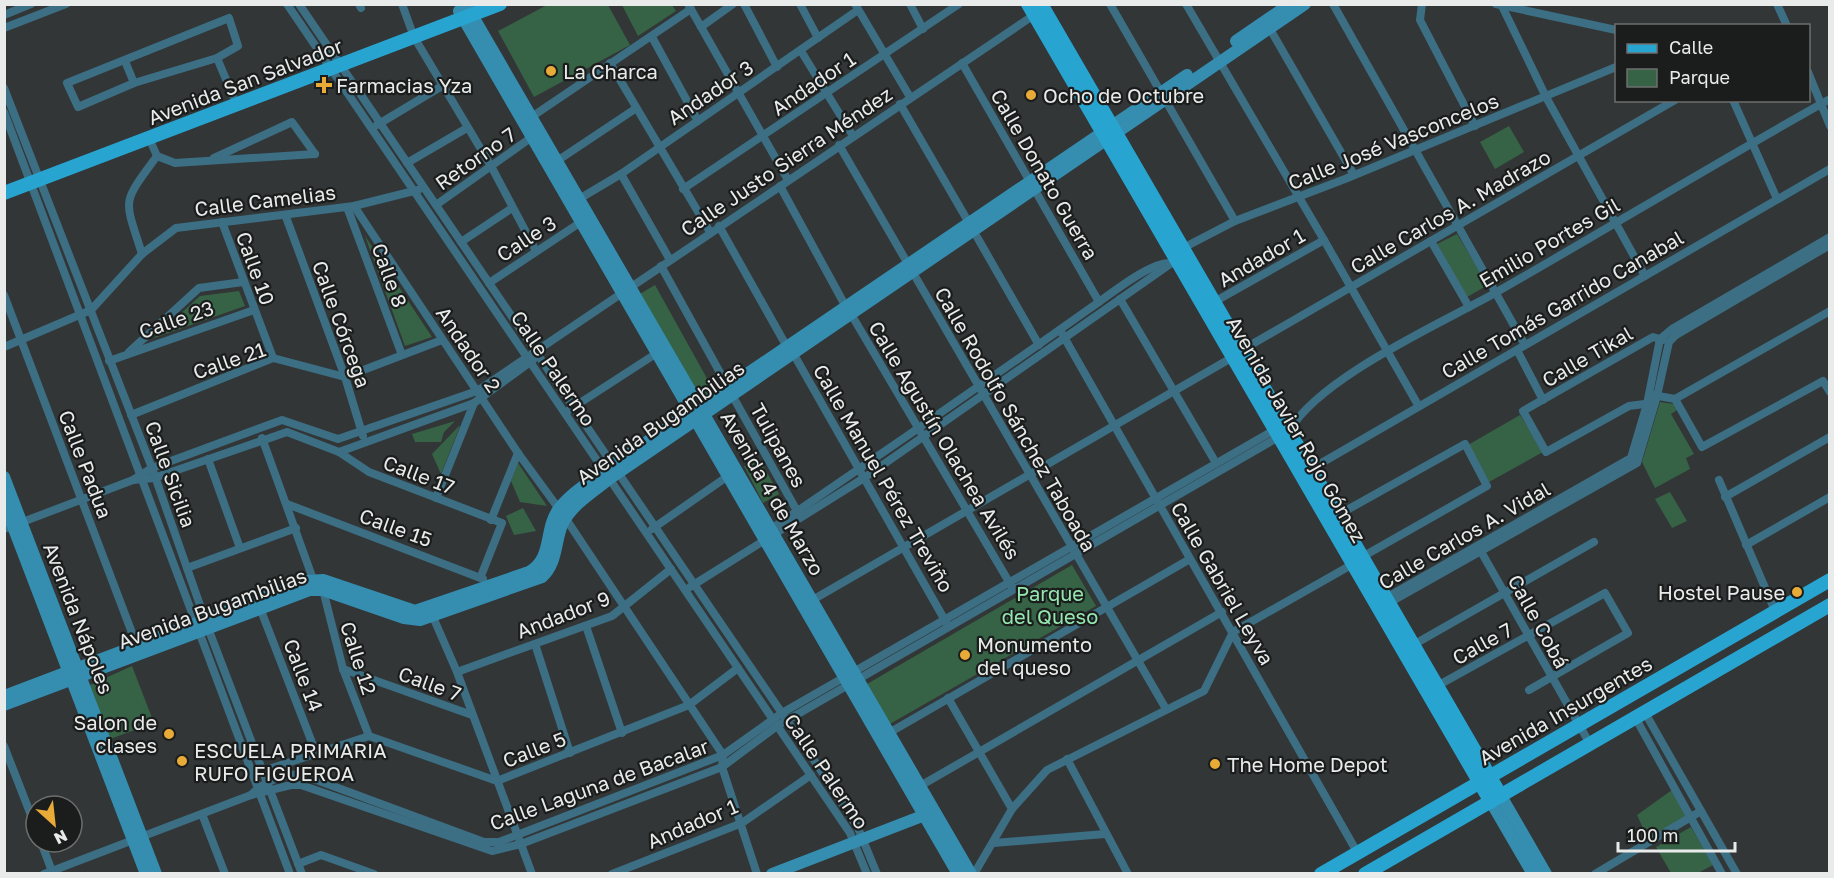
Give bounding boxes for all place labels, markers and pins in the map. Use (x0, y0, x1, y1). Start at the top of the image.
place label: La Charca (563, 59, 658, 83)
marker: La Charca (544, 64, 558, 78)
place label: Farmacias Yza (336, 73, 472, 97)
marker: Farmacias Yza (317, 78, 331, 92)
place label: Ocho de Octubre (1043, 83, 1204, 107)
marker: Ocho de Octubre (1024, 88, 1038, 102)
place label: Hostel Pause (1658, 580, 1785, 604)
marker: Hostel Pause (1790, 585, 1804, 599)
place label: Monumento del queso (977, 632, 1092, 679)
marker: Monumento del queso (958, 648, 972, 662)
place label: Salon de clases (74, 710, 157, 757)
marker: Salon de clases (162, 727, 176, 741)
place label: ESCUELA PRIMARIA RUFO FIGUEROA (194, 738, 387, 785)
place label: The Home Depot (1227, 752, 1388, 776)
marker: ESCUELA PRIMARIA RUFO FIGUEROA (175, 754, 189, 768)
marker: The Home Depot (1208, 757, 1222, 771)

